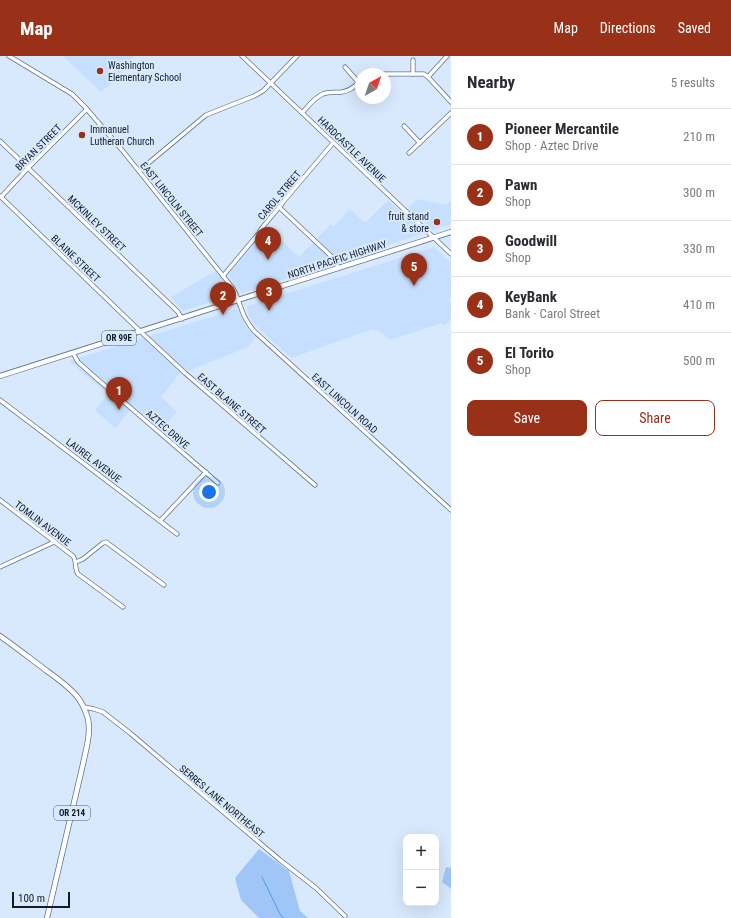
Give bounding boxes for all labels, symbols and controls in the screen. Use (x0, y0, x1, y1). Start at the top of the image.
text: Map (20, 17, 53, 40)
text: Map (554, 20, 578, 36)
text: Directions (600, 20, 656, 36)
text: Saved (678, 20, 711, 36)
place label: Washington Elementary School (108, 60, 181, 83)
marker: Washington Elementary School (95, 66, 105, 76)
north arrow (355, 68, 391, 104)
text: Nearby (467, 72, 515, 92)
text: 5 results (671, 75, 715, 90)
street label: HARDCASTLE AVENUE (316, 114, 388, 184)
text: Pioneer Mercantile (505, 120, 619, 138)
street label: BRYAN STREET (13, 122, 64, 173)
place label: Immanuel Lutheran Church (90, 124, 155, 147)
text: 1 (477, 129, 483, 144)
text: 210 m (683, 129, 715, 144)
marker: Immanuel Lutheran Church (77, 130, 87, 140)
text: Shop · Aztec Drive (505, 138, 598, 153)
street label: EAST LINCOLN STREET (138, 160, 205, 239)
street label: CAROL STREET (256, 169, 303, 222)
text: Pawn (505, 176, 537, 194)
text: 2 (477, 185, 483, 200)
text: 300 m (683, 185, 715, 200)
street label: MCKINLEY STREET (66, 193, 128, 254)
text: Shop (505, 194, 531, 209)
place label: fruit stand & store (388, 211, 429, 234)
marker: fruit stand & store (432, 217, 442, 227)
pin: 4 (255, 227, 281, 260)
text: Goodwill (505, 232, 557, 250)
street label: BLAINE STREET (49, 233, 102, 284)
street label: NORTH PACIFIC HIGHWAY (286, 238, 389, 281)
text: 3 (477, 241, 483, 256)
text: 330 m (683, 241, 715, 256)
text: Shop (505, 250, 531, 265)
pin: 5 (401, 253, 427, 286)
pin: 3 (256, 278, 282, 311)
pin: 2 (210, 282, 236, 315)
text: KeyBank (505, 288, 557, 306)
text: 4 (477, 297, 483, 312)
text: 410 m (683, 297, 715, 312)
text: Bank · Carol Street (505, 306, 600, 321)
road number: OR 99E (102, 331, 136, 345)
text: El Torito (505, 344, 554, 362)
text: 5 (477, 353, 483, 368)
text: 500 m (683, 353, 715, 368)
text: Shop (505, 362, 531, 377)
street label: EAST BLAINE STREET (196, 371, 268, 436)
street label: EAST LINCOLN ROAD (310, 371, 380, 436)
pin: 1 (106, 377, 132, 410)
button: Save (467, 400, 587, 436)
button: Share (595, 400, 715, 436)
street label: AZTEC DRIVE (144, 408, 191, 451)
street label: LAUREL AVENUE (64, 436, 123, 485)
your location (199, 482, 219, 502)
street label: TOMLIN AVENUE (13, 499, 73, 548)
street label: SERRES LANE NORTHEAST (177, 763, 266, 840)
road number: OR 214 (54, 806, 90, 820)
map controls (403, 834, 439, 906)
button: + (403, 834, 439, 870)
button: − (403, 870, 439, 906)
scale bar (12, 890, 70, 909)
text: 100 m (18, 892, 45, 905)

